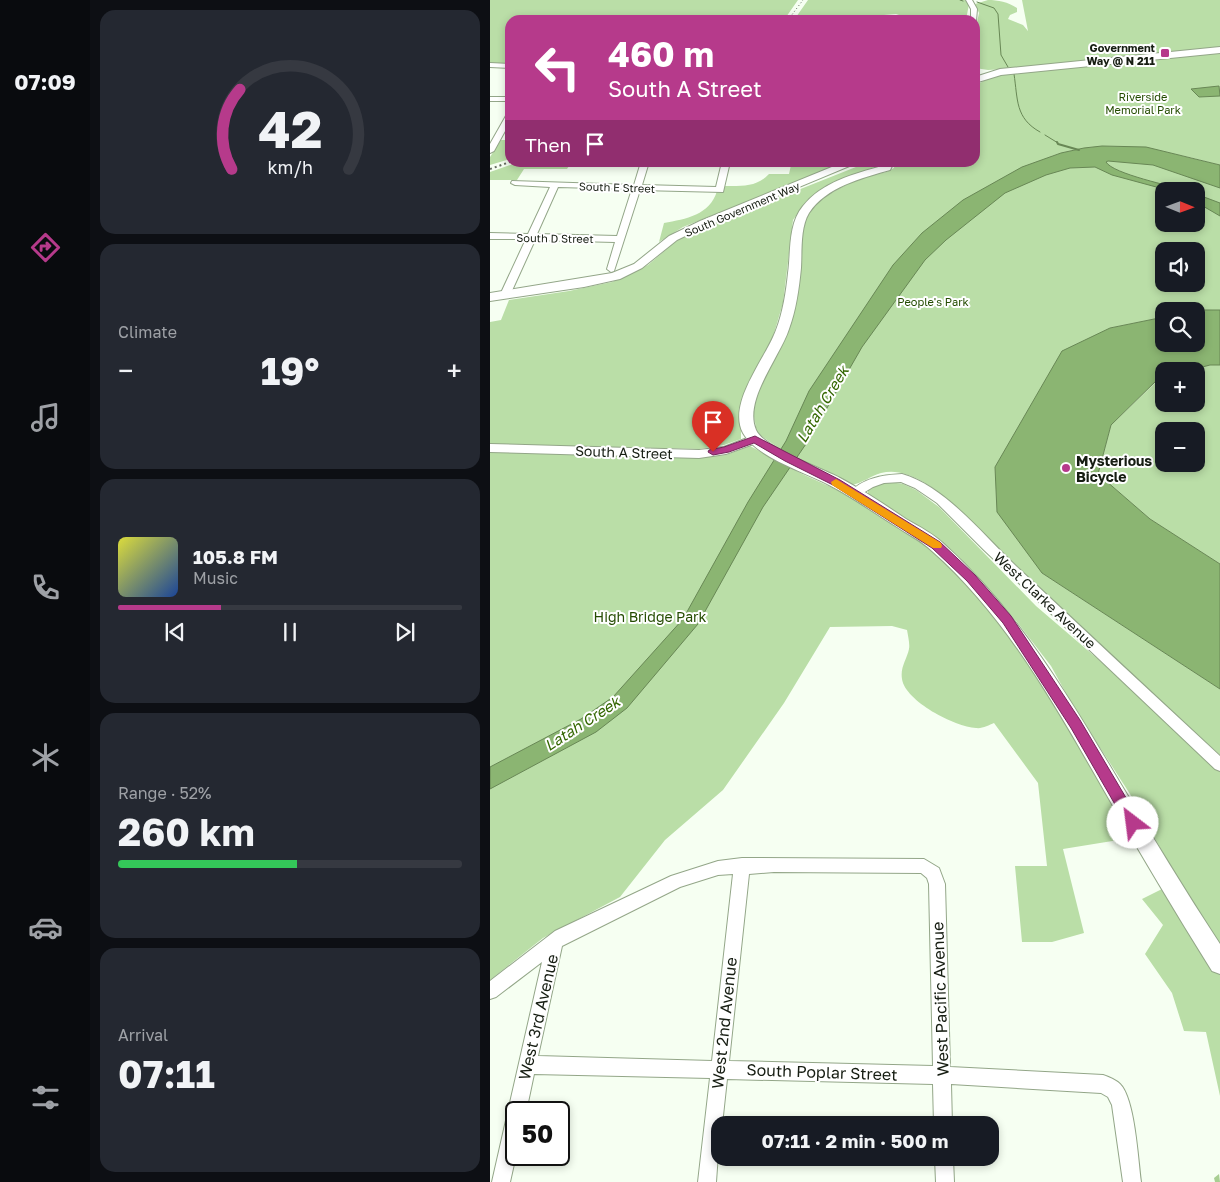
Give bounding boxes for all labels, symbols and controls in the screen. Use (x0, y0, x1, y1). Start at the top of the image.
text: 460 m (608, 33, 714, 75)
icon: left (525, 35, 590, 100)
place label: Government Way @ N 211 (1086, 41, 1156, 67)
marker: Government Way @ N 211 (1159, 47, 1171, 59)
text: 07:09 (14, 68, 76, 95)
text: South A Street (608, 75, 762, 102)
park label: Riverside Memorial Park (1105, 90, 1181, 116)
text: 42 (258, 97, 322, 159)
icon: arrive (581, 130, 609, 158)
text: Then (525, 133, 571, 156)
text: km/h (267, 156, 313, 178)
street label: South E Street (579, 179, 655, 195)
street label: South Government Way (682, 179, 802, 239)
north arrow (1155, 182, 1205, 232)
map controls (1155, 182, 1205, 472)
icon: directions (28, 230, 63, 265)
street label: South D Street (516, 231, 594, 245)
button: sound (1155, 242, 1205, 292)
park label: People's Park (897, 295, 969, 308)
button: search (1155, 302, 1205, 352)
text: Climate (118, 322, 177, 342)
text: 19° (261, 348, 319, 393)
text: − (118, 354, 133, 387)
text: + (447, 354, 462, 387)
water label: Latah Creek (792, 361, 853, 446)
button: + (1155, 362, 1205, 412)
icon: music (28, 400, 63, 435)
pin (692, 401, 734, 452)
icon: arrive (699, 408, 727, 436)
button: − (1155, 422, 1205, 472)
street label: South A Street (575, 442, 673, 462)
place label: Mysterious Bicycle (1076, 452, 1152, 485)
marker: Mysterious Bicycle (1060, 462, 1072, 474)
text: 105.8 FM (193, 545, 278, 568)
street label: West Clarke Avenue (990, 548, 1100, 652)
text: Music (193, 568, 238, 588)
icon: phone (28, 570, 63, 605)
park label: High Bridge Park (594, 608, 707, 625)
icon: previous (161, 618, 189, 646)
icon: pause (276, 618, 304, 646)
icon: next (391, 618, 419, 646)
water label: Latah Creek (541, 691, 624, 754)
icon: climate (28, 740, 63, 775)
text: Range · 52% (118, 783, 212, 803)
position arrow (1106, 796, 1158, 848)
text: 260 km (118, 809, 255, 854)
icon: car (28, 910, 63, 945)
street label: West Pacific Avenue (927, 921, 953, 1077)
street label: West 3rd Avenue (514, 952, 562, 1082)
street label: West 2nd Avenue (707, 956, 741, 1090)
text: Arrival (118, 1025, 168, 1045)
text: 07:11 (118, 1051, 215, 1096)
street label: South Poplar Street (746, 1059, 898, 1085)
icon: filters (28, 1080, 63, 1115)
speed limit sign: 50 (505, 1101, 570, 1166)
text: 07:11 · 2 min · 500 m (762, 1129, 948, 1152)

